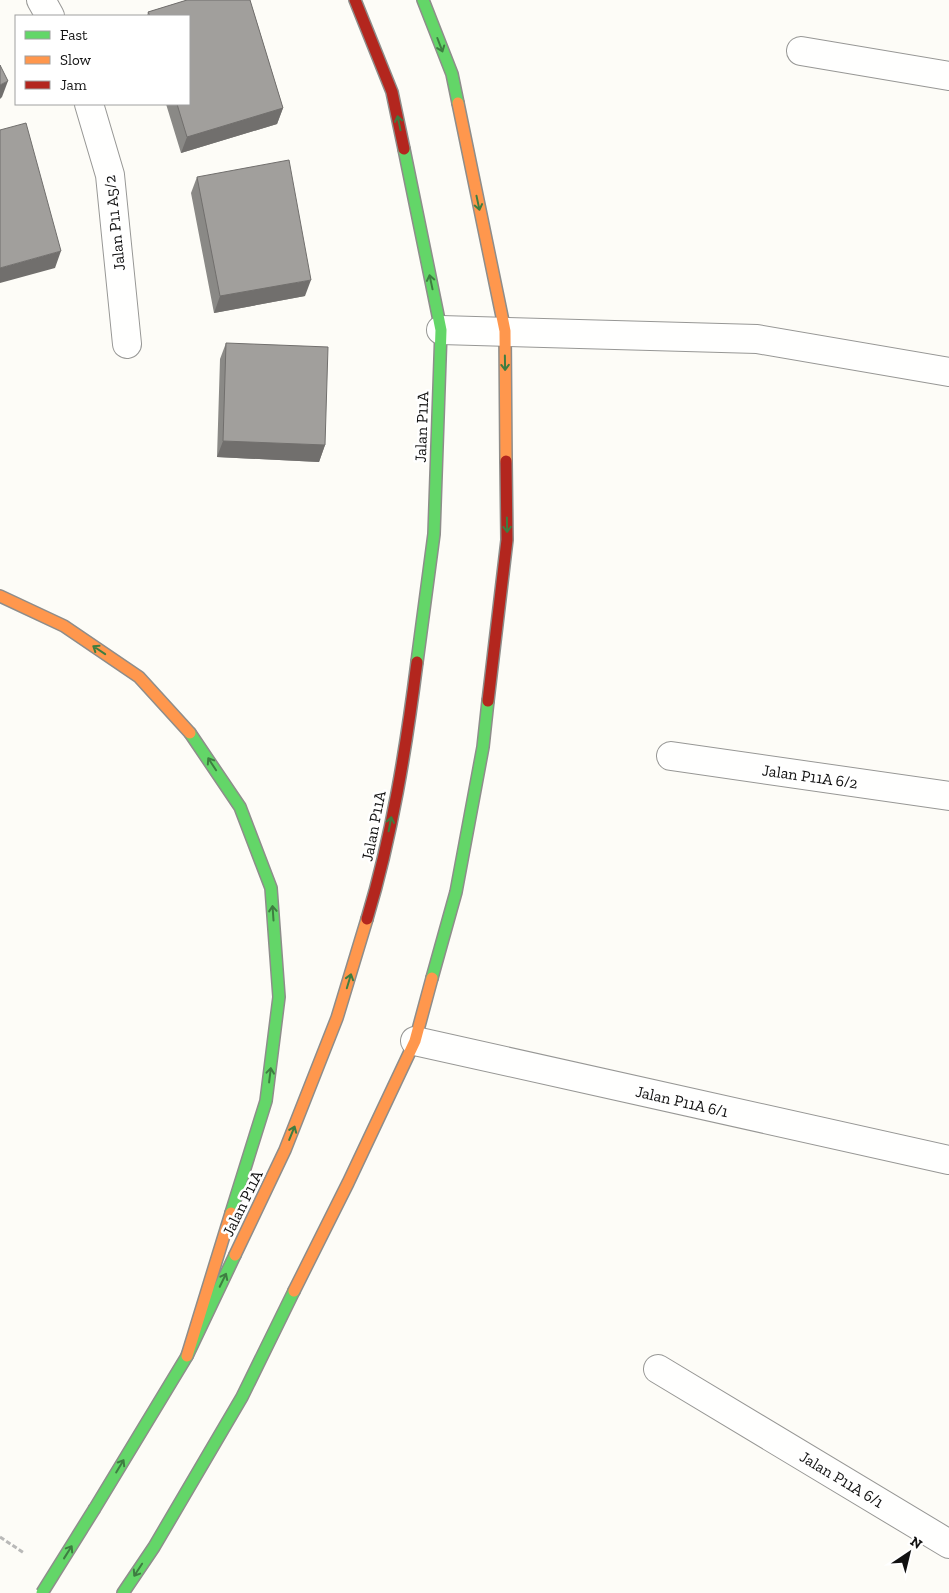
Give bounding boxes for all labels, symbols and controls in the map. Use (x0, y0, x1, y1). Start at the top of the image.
legend (15, 15, 190, 105)
text: Fast (60, 26, 88, 44)
one-way arrow (437, 38, 446, 53)
text: Slow (60, 51, 92, 69)
text: Jam (60, 76, 87, 94)
one-way arrow (393, 115, 403, 131)
street label: Jalan P11 A5/2 (100, 174, 129, 272)
one-way arrow (474, 195, 484, 211)
one-way arrow (426, 275, 435, 291)
one-way arrow (500, 354, 510, 371)
street label: Jalan P11A (411, 390, 432, 463)
one-way arrow (502, 517, 512, 533)
one-way arrow (92, 645, 106, 655)
one-way arrow (207, 758, 217, 772)
street label: Jalan P11A 6/2 (761, 760, 859, 793)
street label: Jalan P11A (357, 789, 390, 863)
one-way arrow (386, 817, 396, 833)
one-way arrow (268, 905, 277, 921)
one-way arrow (344, 973, 354, 989)
one-way arrow (265, 1067, 275, 1083)
street label: Jalan P11A 6/1 (634, 1082, 730, 1121)
one-way arrow (287, 1126, 297, 1141)
street label: Jalan P11A (218, 1166, 267, 1239)
one-way arrow (218, 1273, 228, 1288)
street label: Jalan P11A 6/1 (796, 1447, 887, 1512)
one-way arrow (116, 1460, 126, 1474)
north arrow (884, 1528, 934, 1578)
text: N (907, 1533, 926, 1553)
one-way arrow (63, 1545, 73, 1559)
one-way arrow (133, 1563, 144, 1577)

